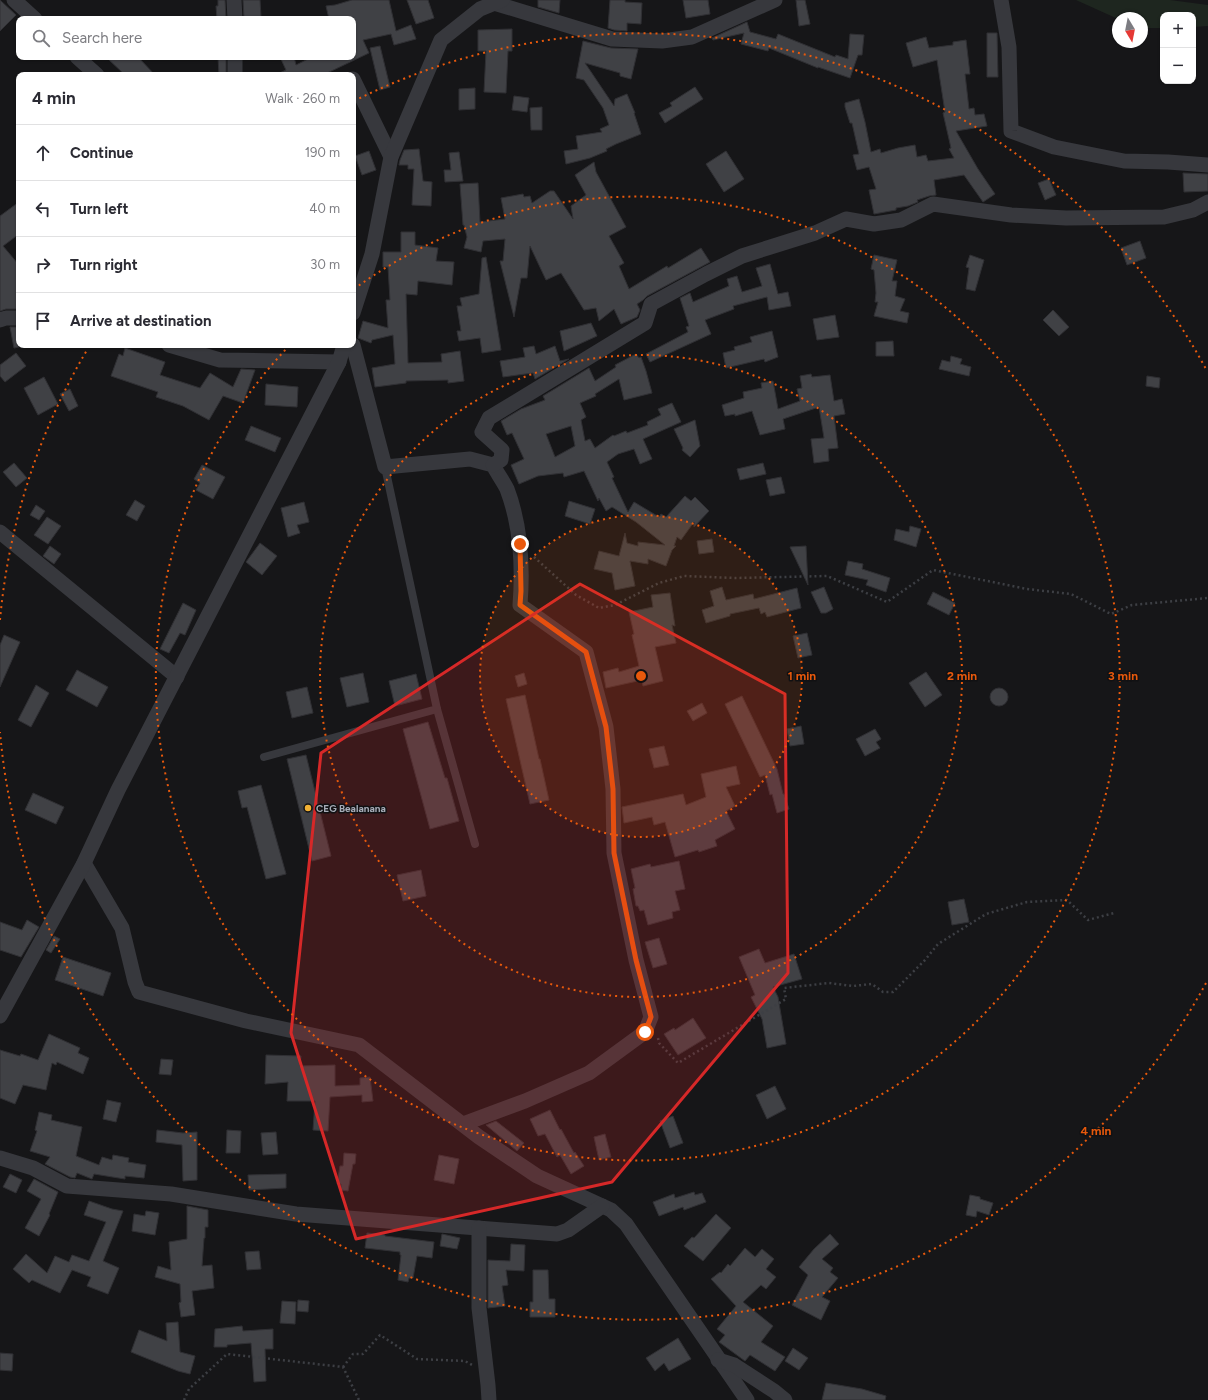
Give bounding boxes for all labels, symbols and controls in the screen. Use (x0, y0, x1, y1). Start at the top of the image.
north arrow (1112, 12, 1148, 48)
map controls (1160, 12, 1196, 84)
button: + (1160, 12, 1196, 48)
search box (16, 16, 356, 60)
icon: search (30, 27, 52, 49)
text: Search here (62, 29, 142, 47)
button: − (1160, 48, 1196, 84)
text: 4 min (32, 88, 76, 108)
text: Walk · 260 m (265, 91, 340, 106)
icon: ahead (32, 142, 54, 164)
text: Continue (70, 144, 133, 162)
text: 190 m (305, 145, 340, 160)
icon: left (32, 198, 54, 220)
text: Turn left (70, 200, 128, 218)
text: 40 m (309, 201, 340, 216)
icon: right (32, 254, 54, 276)
text: Turn right (70, 256, 138, 274)
text: 30 m (310, 257, 340, 272)
icon: arrive (32, 310, 54, 332)
text: Arrive at destination (70, 312, 211, 330)
route end (511, 535, 529, 553)
centre of rings (634, 669, 648, 683)
text: 1 min (788, 669, 816, 683)
text: 2 min (947, 669, 977, 683)
text: 3 min (1108, 669, 1138, 683)
place label: CEG Bealanana (316, 802, 386, 815)
marker: CEG Bealanana (303, 803, 313, 813)
route start (636, 1023, 654, 1041)
text: 4 min (1081, 1124, 1112, 1138)

